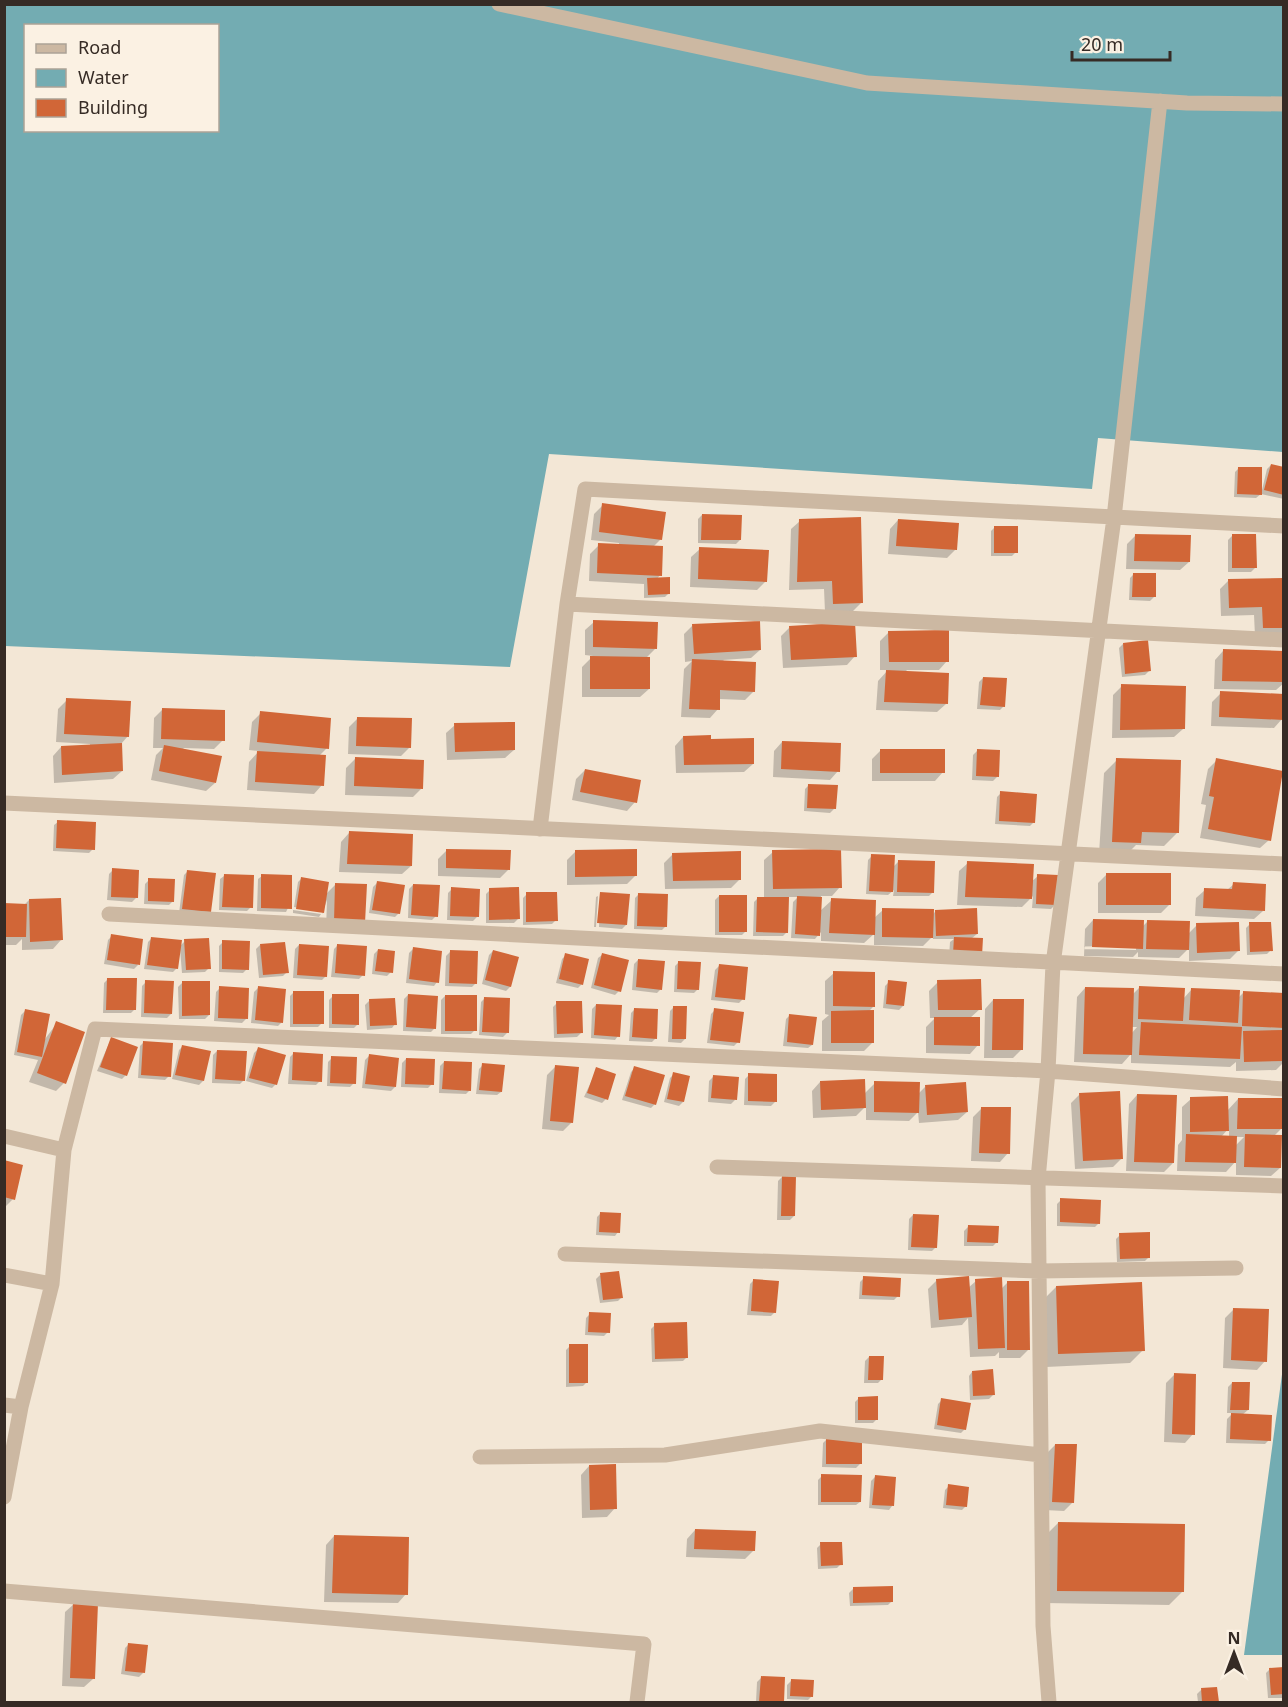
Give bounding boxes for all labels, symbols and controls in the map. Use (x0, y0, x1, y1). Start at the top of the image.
legend (24, 24, 219, 132)
scale bar (1072, 24, 1170, 62)
text: 20 m (1081, 32, 1123, 56)
text: Road (78, 35, 121, 59)
text: Water (78, 65, 129, 89)
text: Building (78, 95, 148, 119)
north arrow (1204, 1623, 1264, 1683)
text: N (1227, 1627, 1241, 1649)

